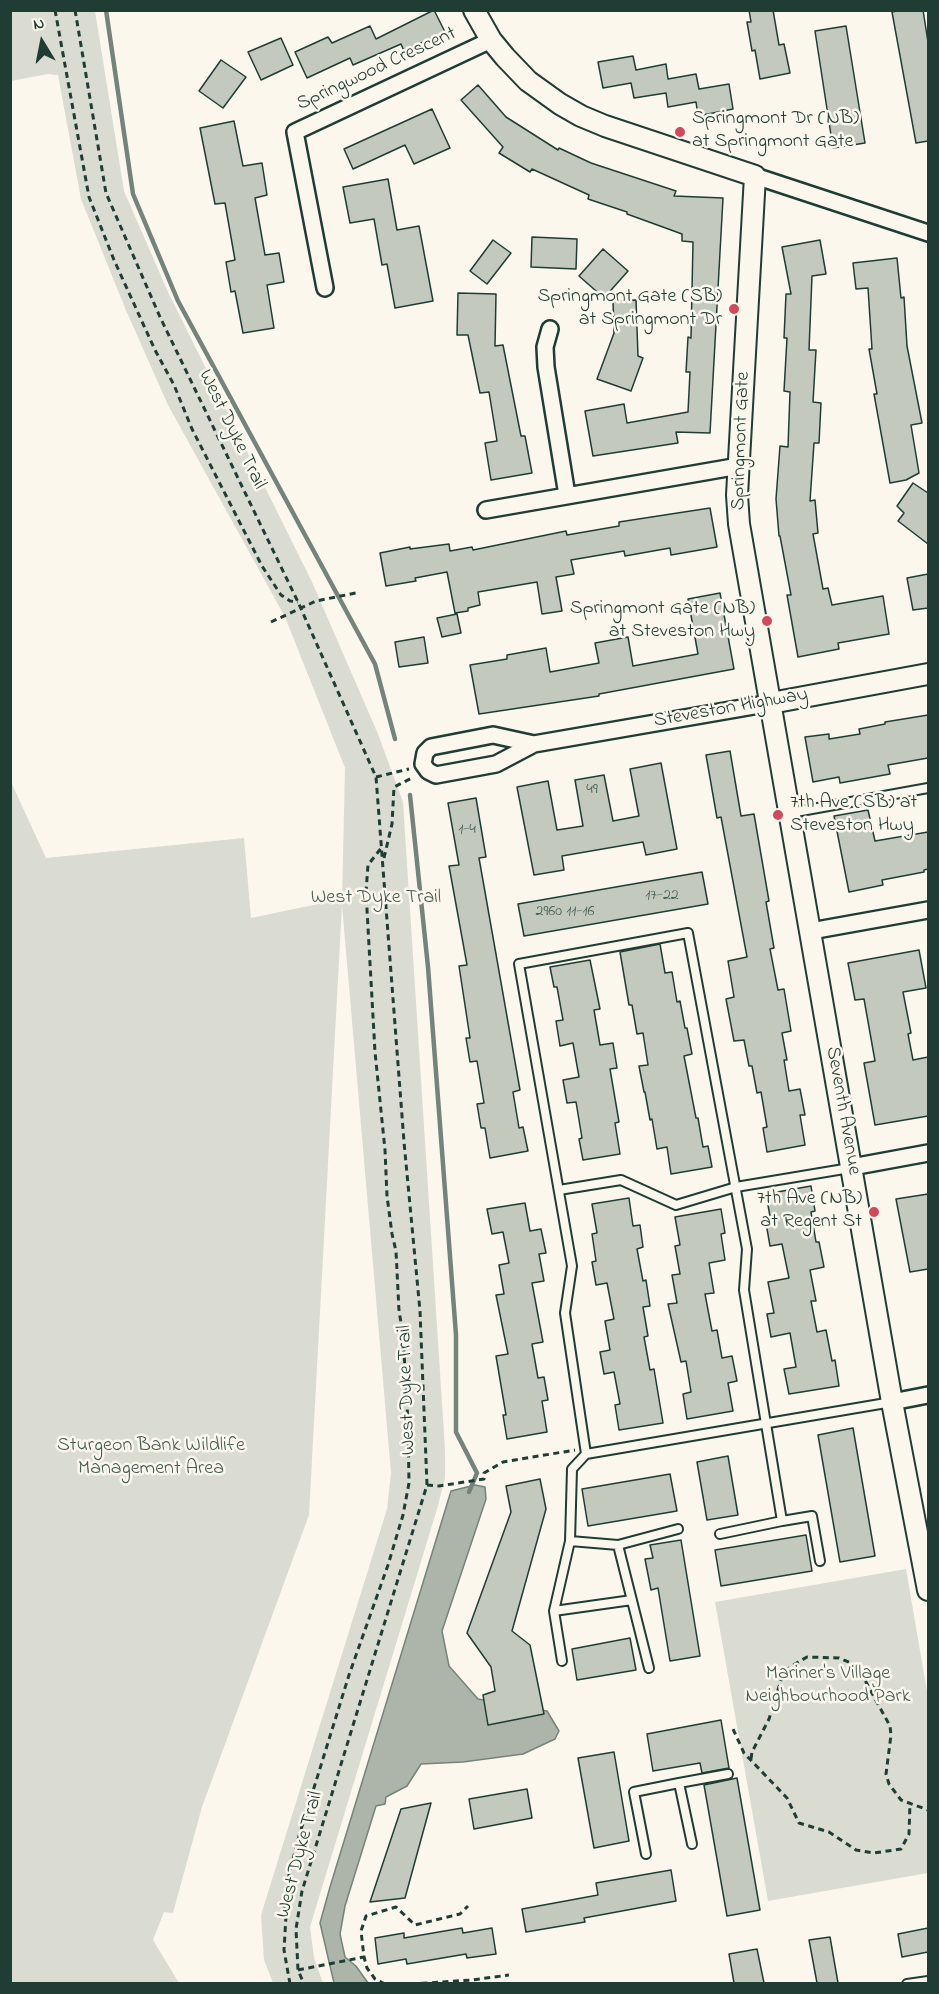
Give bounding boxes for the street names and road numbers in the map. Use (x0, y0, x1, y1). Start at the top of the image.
street label: Springwood Crescent (293, 23, 461, 117)
street label: West Dyke Trail (192, 366, 270, 494)
street label: Springmont Gate (728, 371, 756, 511)
street label: Steveston Highway (652, 684, 810, 734)
street label: Seventh Avenue (819, 1045, 865, 1177)
street label: West Dyke Trail (394, 1324, 422, 1456)
street label: West Dyke Trail (273, 1789, 329, 1921)

